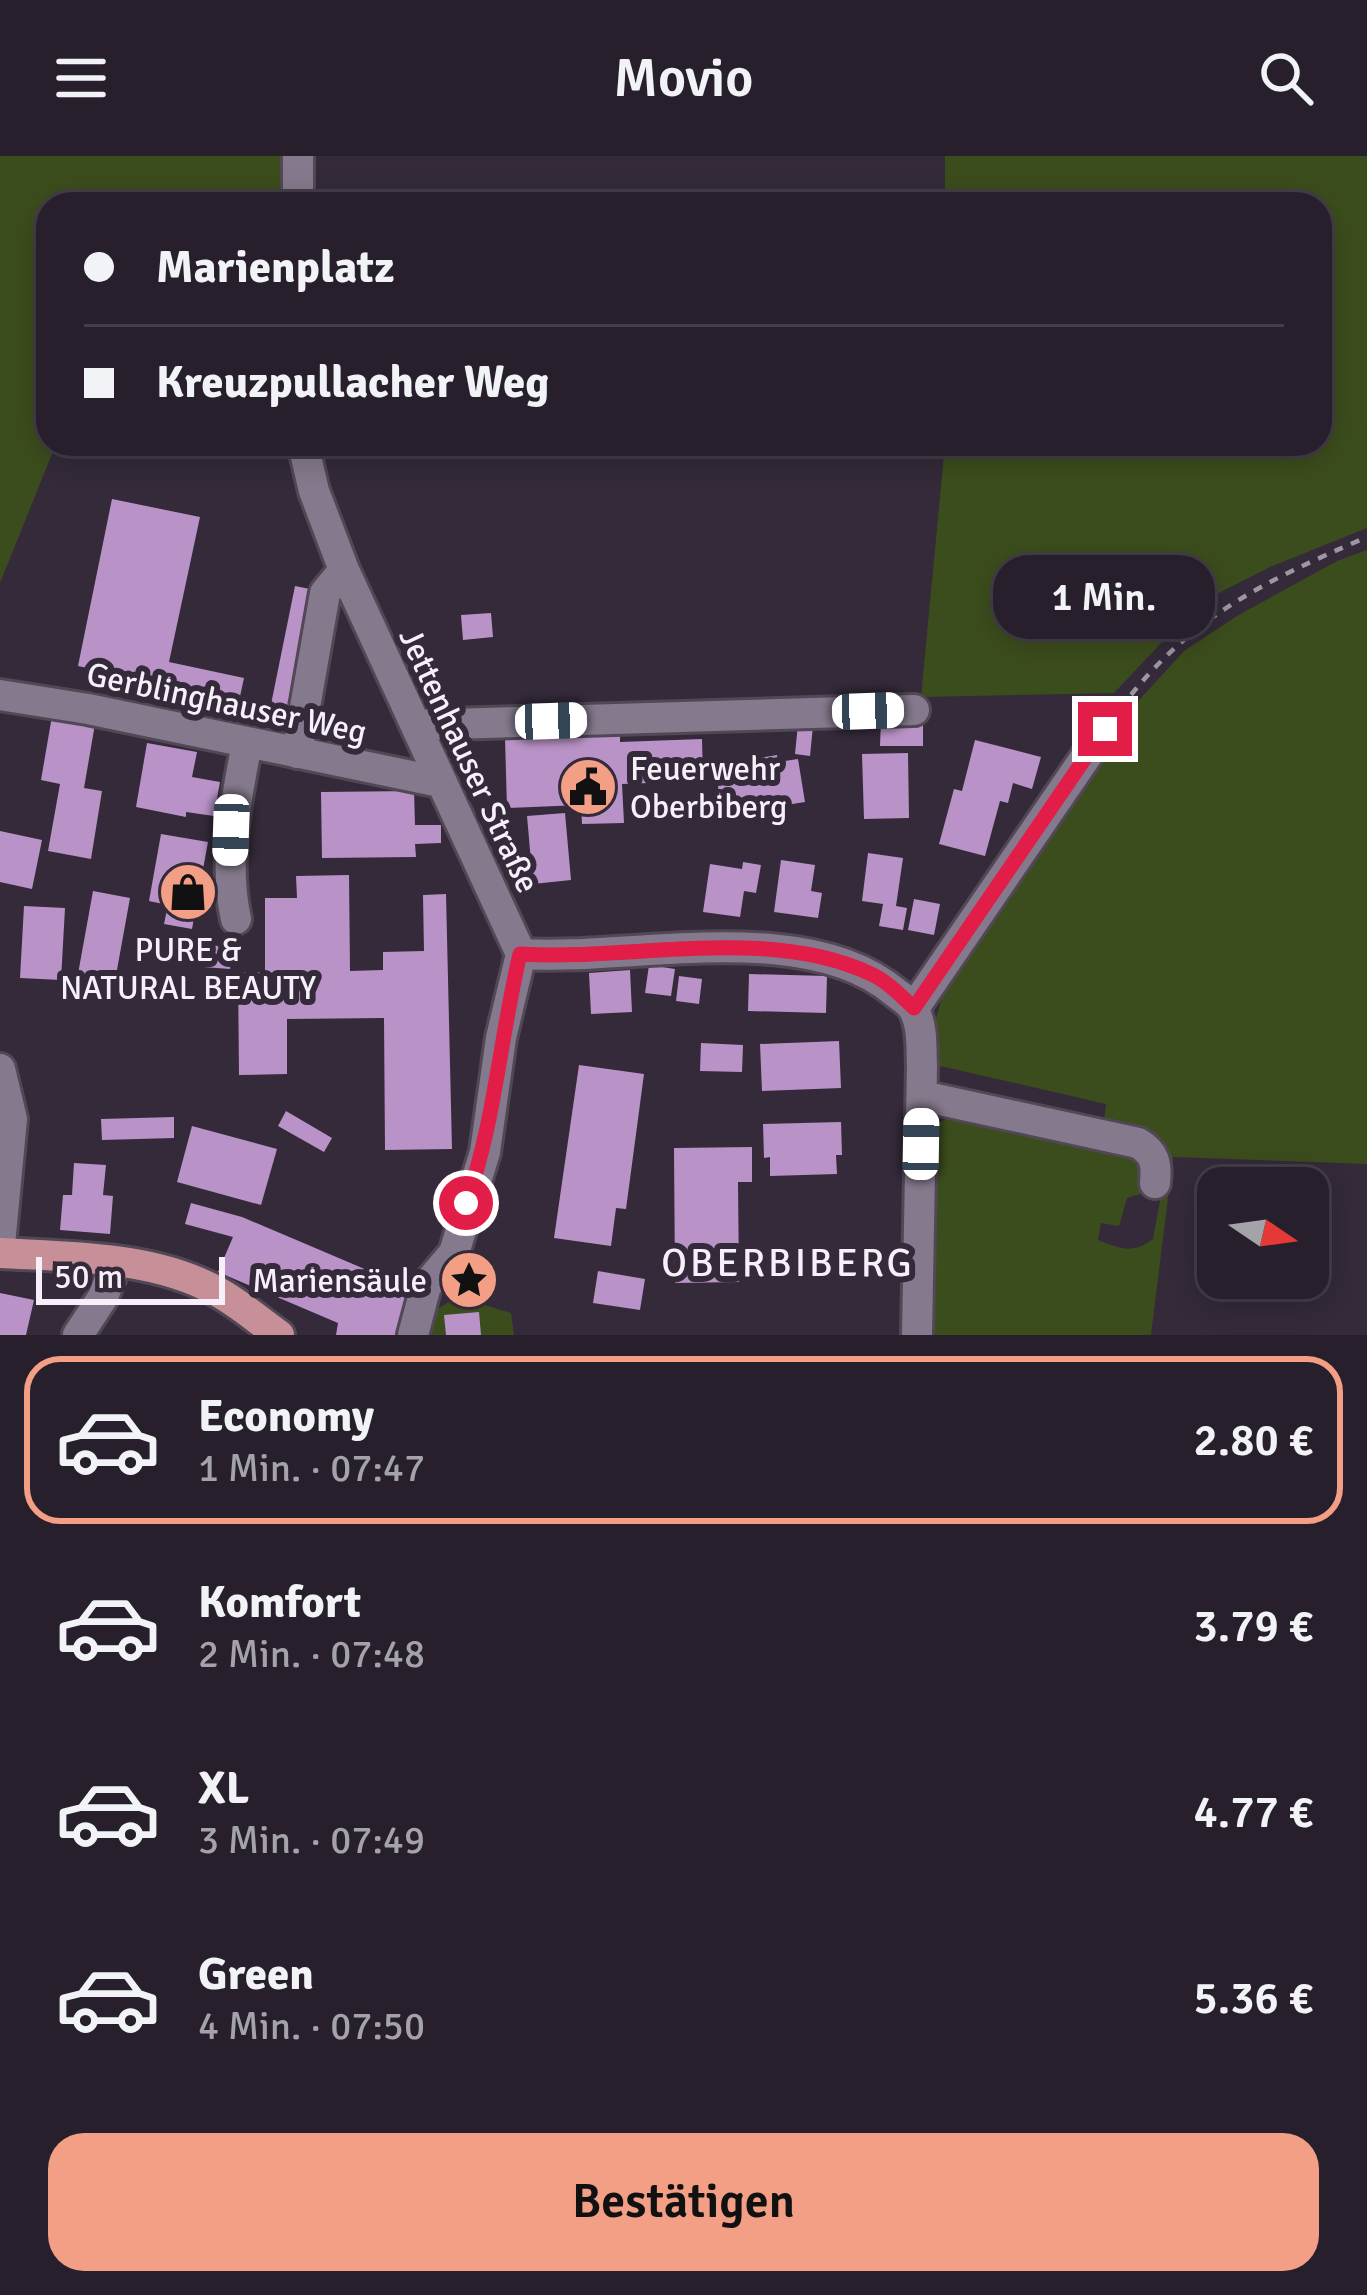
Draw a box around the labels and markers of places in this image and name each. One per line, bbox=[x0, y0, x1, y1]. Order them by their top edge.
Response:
place label: Feuerwehr Oberbiberg bbox=[630, 749, 787, 828]
public building icon: Feuerwehr Oberbiberg bbox=[557, 756, 619, 818]
shop icon: PURE & NATURAL BEAUTY bbox=[157, 861, 219, 923]
place label: PURE & NATURAL BEAUTY bbox=[60, 930, 317, 1009]
place icon: Mariensäule bbox=[438, 1249, 500, 1311]
place label: Mariensäule bbox=[252, 1261, 427, 1302]

